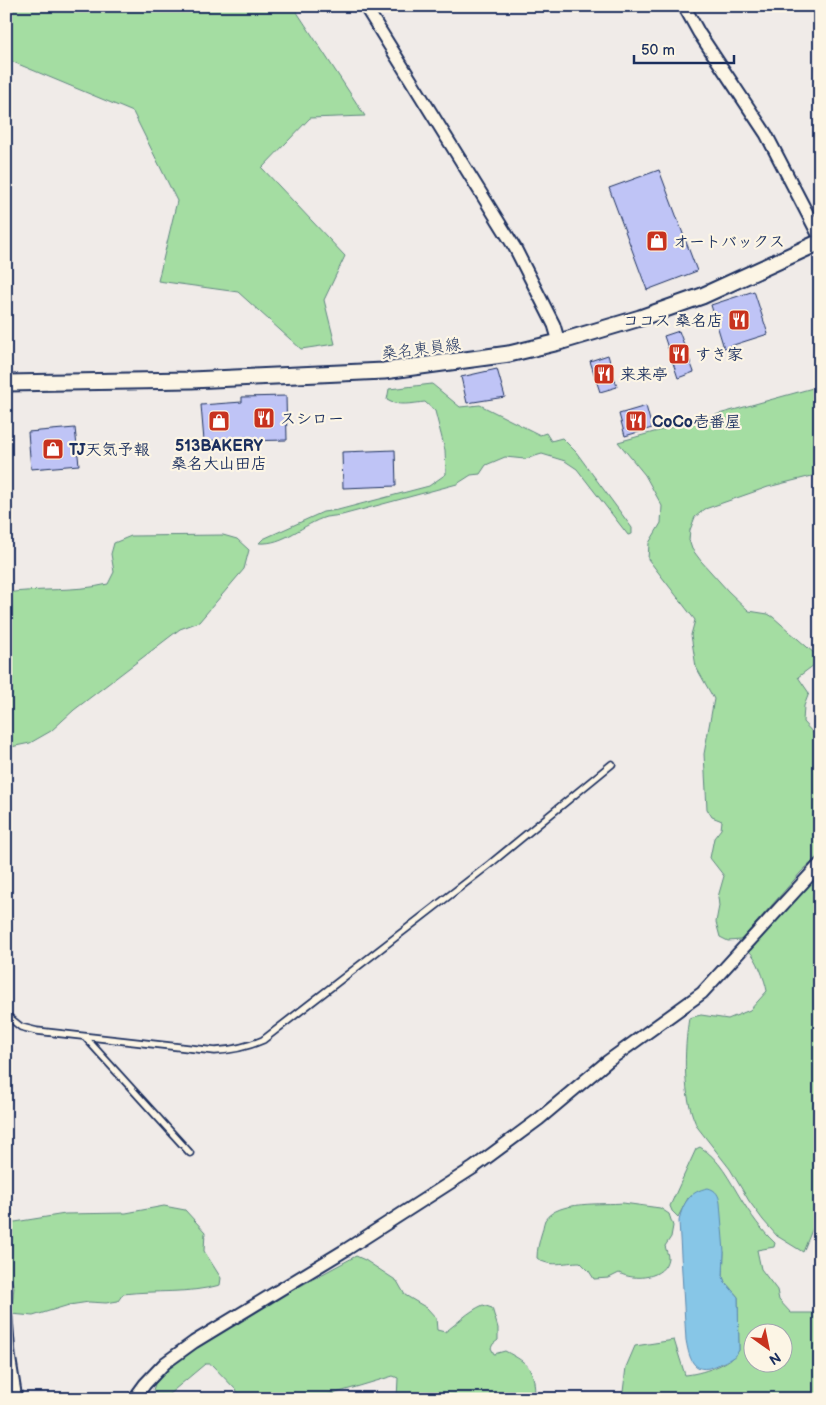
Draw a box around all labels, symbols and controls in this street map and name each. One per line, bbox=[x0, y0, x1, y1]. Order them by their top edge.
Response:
scale bar bbox=[634, 32, 734, 64]
text: 50 m bbox=[641, 41, 675, 60]
shop icon: オートバックス bbox=[645, 229, 669, 253]
place label: オートバックス bbox=[673, 233, 785, 252]
restaurant icon: ココス 桑名店 bbox=[727, 308, 751, 332]
place label: ココス 桑名店 bbox=[623, 312, 723, 331]
street label: 桑名東員線 bbox=[380, 335, 462, 364]
restaurant icon: すき家 bbox=[667, 342, 691, 366]
place label: すき家 bbox=[695, 346, 743, 365]
restaurant icon: 来来亭 bbox=[592, 362, 616, 386]
place label: 来来亭 bbox=[620, 366, 668, 385]
restaurant icon: スシロー bbox=[252, 406, 276, 430]
shop icon: 513BAKERY 桑名大山田店 bbox=[207, 409, 231, 433]
restaurant icon: CoCo壱番屋 bbox=[624, 409, 648, 433]
place label: スシロー bbox=[280, 410, 344, 429]
place label: CoCo壱番屋 bbox=[652, 413, 741, 432]
shop icon: TJ天気予報 bbox=[41, 437, 65, 461]
place label: 513BAKERY 桑名大山田店 bbox=[171, 437, 267, 474]
place label: TJ天気予報 bbox=[69, 441, 150, 460]
north arrow bbox=[744, 1322, 794, 1372]
text: N bbox=[766, 1348, 784, 1368]

